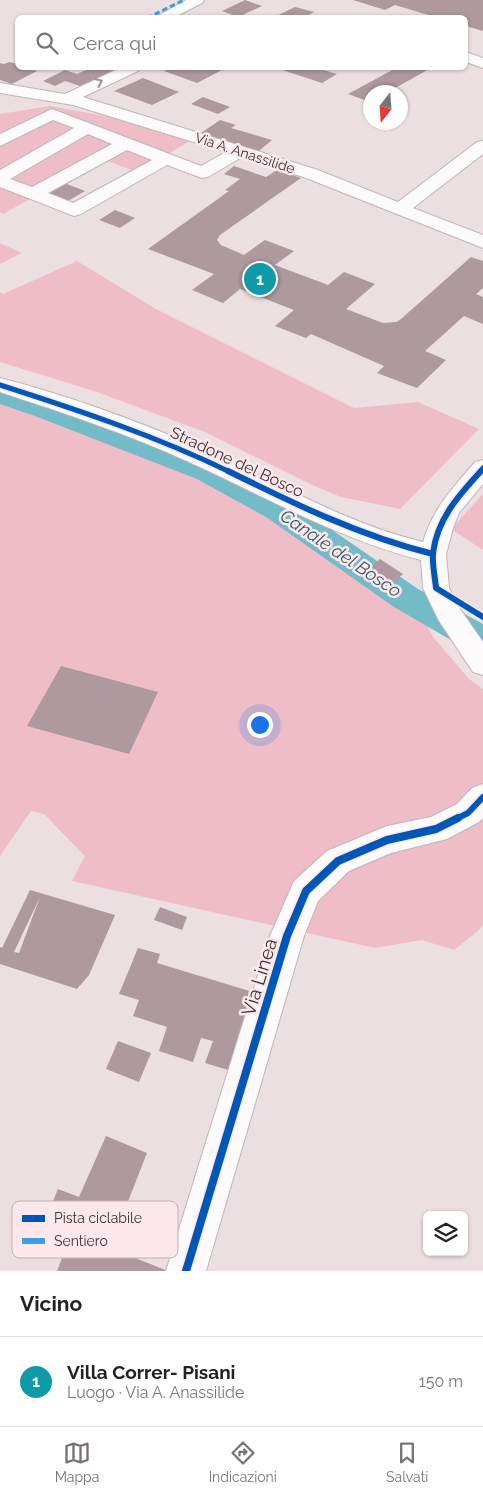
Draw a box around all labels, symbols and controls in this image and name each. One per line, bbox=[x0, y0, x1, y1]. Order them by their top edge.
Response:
search box bbox=[15, 15, 468, 70]
icon: search bbox=[33, 29, 61, 57]
text: Cerca qui bbox=[73, 32, 156, 54]
one-way arrow bbox=[94, 78, 103, 89]
north arrow bbox=[363, 85, 408, 130]
street label: Via A. Anassilide bbox=[193, 129, 297, 177]
pin: 1 bbox=[244, 260, 276, 298]
street label: Stradone del Bosco bbox=[167, 423, 307, 501]
water label: Canale del Bosco bbox=[277, 505, 405, 601]
your location bbox=[247, 712, 273, 738]
street label: Via Linea bbox=[237, 936, 281, 1018]
legend bbox=[12, 1201, 178, 1258]
text: Pista ciclabile bbox=[54, 1210, 142, 1226]
map controls bbox=[423, 1211, 468, 1256]
button: layers bbox=[423, 1211, 468, 1256]
text: Sentiero bbox=[54, 1233, 108, 1249]
text: Vicino bbox=[20, 1291, 82, 1316]
text: Villa Correr- Pisani bbox=[67, 1361, 235, 1383]
text: 1 bbox=[32, 1372, 40, 1391]
text: 150 m bbox=[419, 1372, 463, 1391]
text: Luogo · Via A. Anassilide bbox=[67, 1383, 244, 1402]
tab: Mappa bbox=[55, 1439, 99, 1485]
tab: Indicazioni bbox=[209, 1439, 277, 1485]
tab: Salvati bbox=[386, 1439, 428, 1485]

